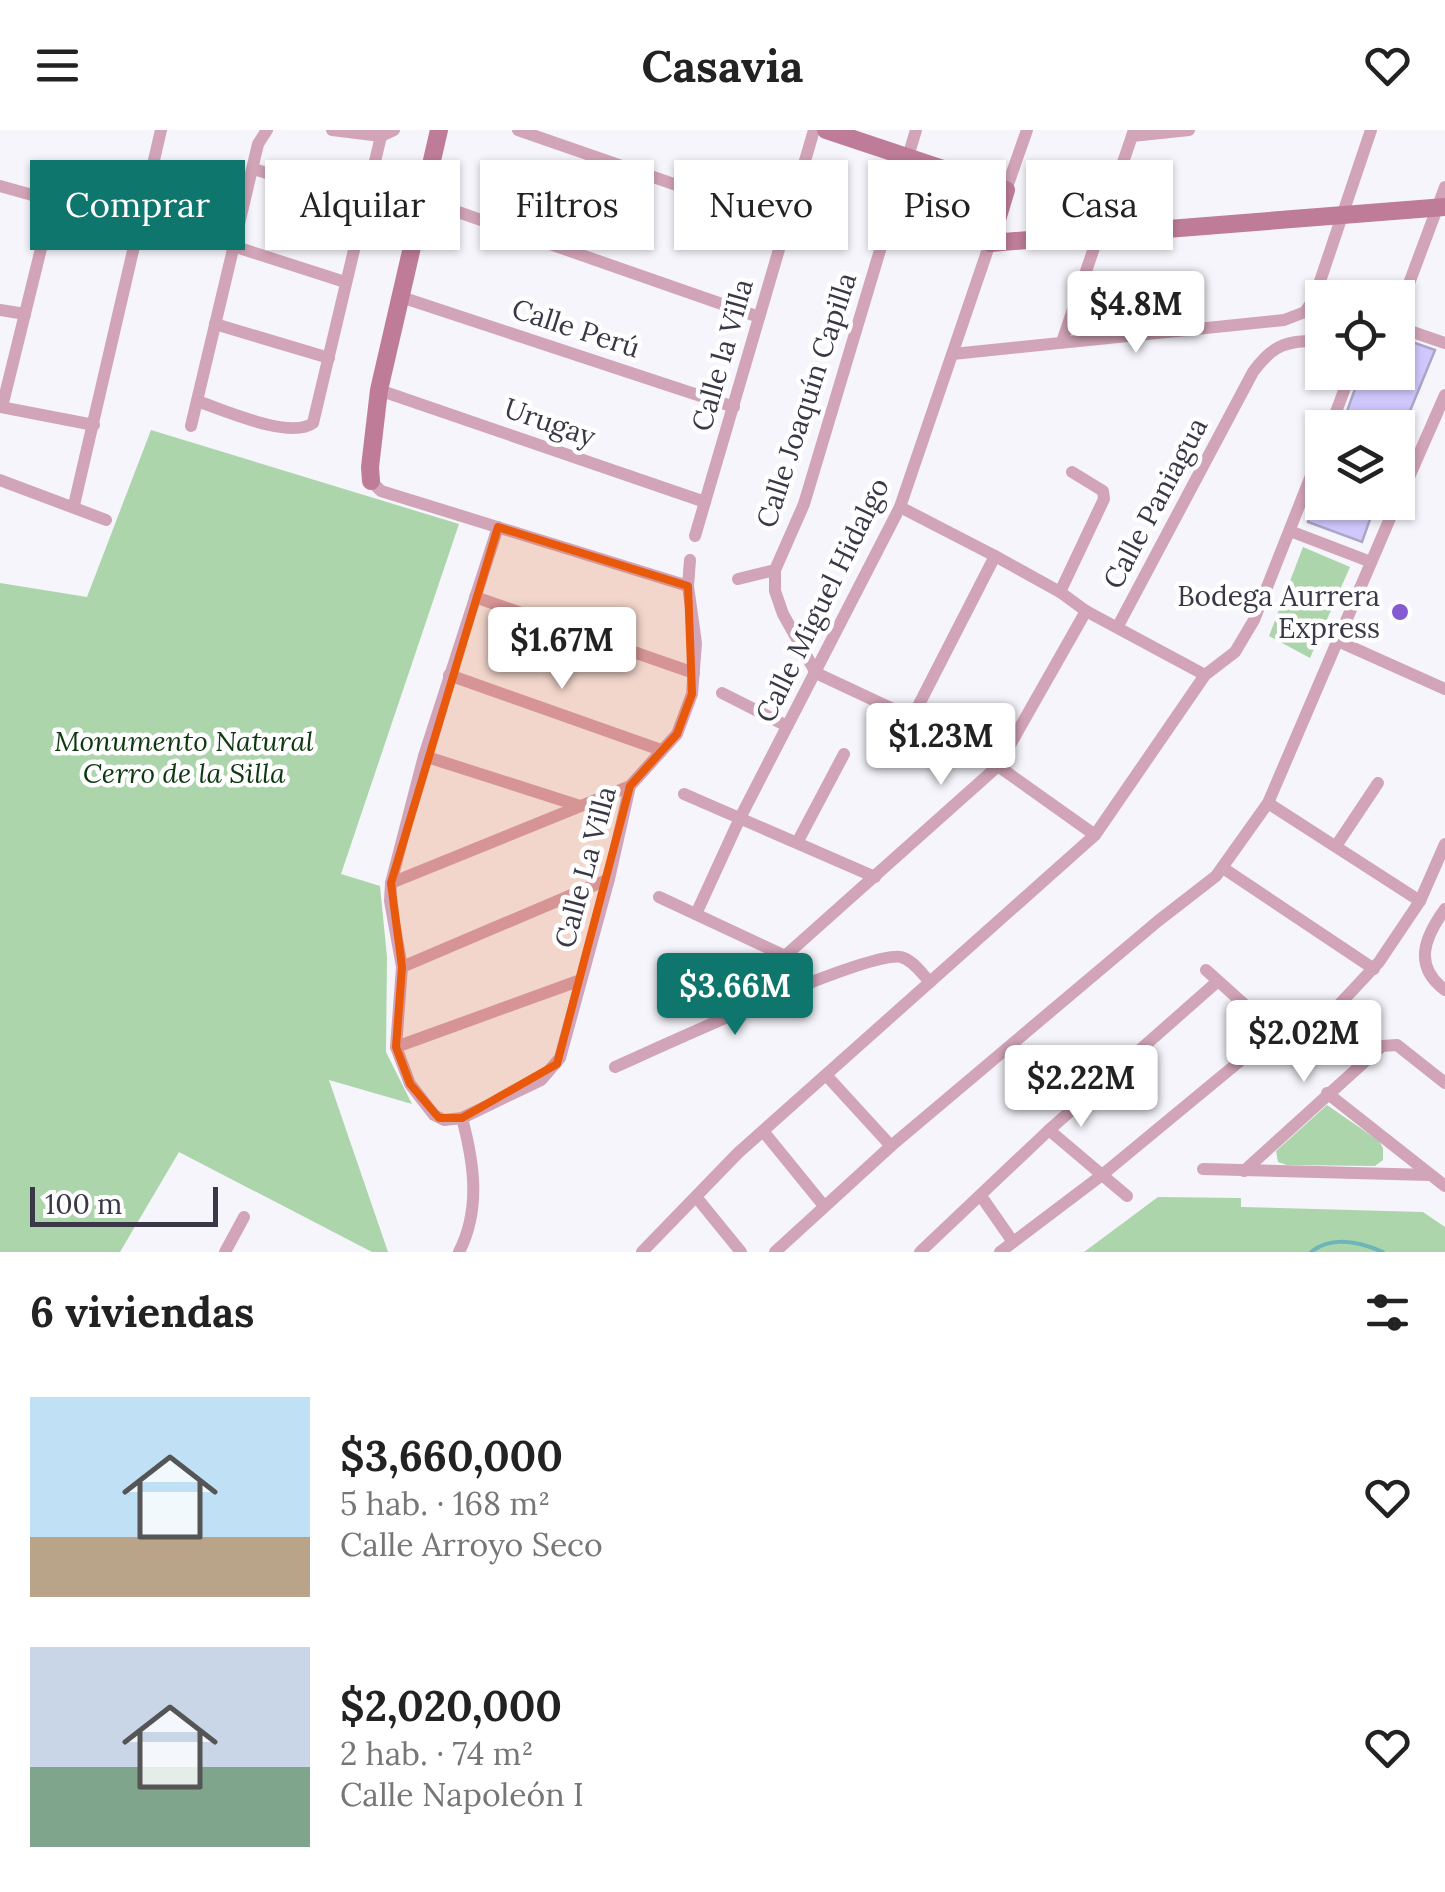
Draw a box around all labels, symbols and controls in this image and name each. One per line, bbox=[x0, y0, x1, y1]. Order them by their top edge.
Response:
text: Casavia bbox=[642, 37, 803, 94]
icon: menu bbox=[30, 38, 85, 93]
icon: heart bbox=[1360, 38, 1415, 93]
chip: Comprar bbox=[30, 160, 245, 250]
chip: Alquilar bbox=[265, 160, 460, 250]
chip: Filtros bbox=[480, 160, 654, 250]
chip: Nuevo bbox=[674, 160, 848, 250]
chip: Piso bbox=[868, 160, 1006, 250]
chip: Casa bbox=[1026, 160, 1173, 250]
street label: Calle Joaquín Capilla bbox=[748, 268, 864, 532]
pin: $4.8M bbox=[1066, 271, 1206, 356]
street label: Calle la Villa bbox=[683, 275, 761, 435]
map controls bbox=[1305, 280, 1415, 520]
button: locate bbox=[1305, 280, 1415, 390]
text: $4.8M bbox=[1089, 283, 1183, 324]
street label: Calle Perú bbox=[507, 290, 645, 366]
street label: Urugay bbox=[500, 390, 601, 454]
button: layers bbox=[1305, 410, 1415, 520]
street label: Calle Paniagua bbox=[1095, 411, 1215, 595]
street label: Calle Miguel Hidalgo bbox=[747, 472, 897, 728]
place label: Bodega Aurrera Express bbox=[1177, 578, 1380, 646]
marker: Bodega Aurrera Express bbox=[1389, 601, 1411, 623]
pin: $1.67M bbox=[481, 607, 643, 692]
text: $1.67M bbox=[510, 619, 614, 660]
pin: $1.23M bbox=[860, 703, 1022, 788]
text: $1.23M bbox=[888, 715, 994, 756]
park label: Monumento Natural Cerro de la Silla bbox=[54, 723, 314, 791]
street label: Calle La Villa bbox=[546, 782, 624, 952]
pin: $3.66M bbox=[654, 953, 816, 1038]
text: $3.66M bbox=[679, 965, 791, 1006]
pin: $2.02M bbox=[1223, 1000, 1385, 1085]
text: $2.02M bbox=[1248, 1012, 1360, 1053]
pin: $2.22M bbox=[1000, 1045, 1162, 1130]
text: $2.22M bbox=[1027, 1057, 1135, 1098]
scale bar bbox=[30, 1182, 218, 1226]
text: 100 m bbox=[45, 1186, 122, 1222]
text: 6 viviendas bbox=[30, 1285, 254, 1339]
icon: filters bbox=[1360, 1285, 1415, 1340]
text: $3,660,000 bbox=[340, 1429, 563, 1483]
icon: home bbox=[110, 1437, 230, 1557]
icon: heart bbox=[1360, 1470, 1415, 1525]
text: 5 hab. · 168 m² bbox=[340, 1483, 550, 1524]
text: Calle Arroyo Seco bbox=[340, 1524, 603, 1565]
text: $2,020,000 bbox=[340, 1679, 562, 1733]
icon: home bbox=[110, 1687, 230, 1807]
icon: heart bbox=[1360, 1720, 1415, 1775]
text: 2 hab. · 74 m² bbox=[340, 1733, 534, 1774]
text: Calle Napoleón I bbox=[340, 1774, 584, 1815]

